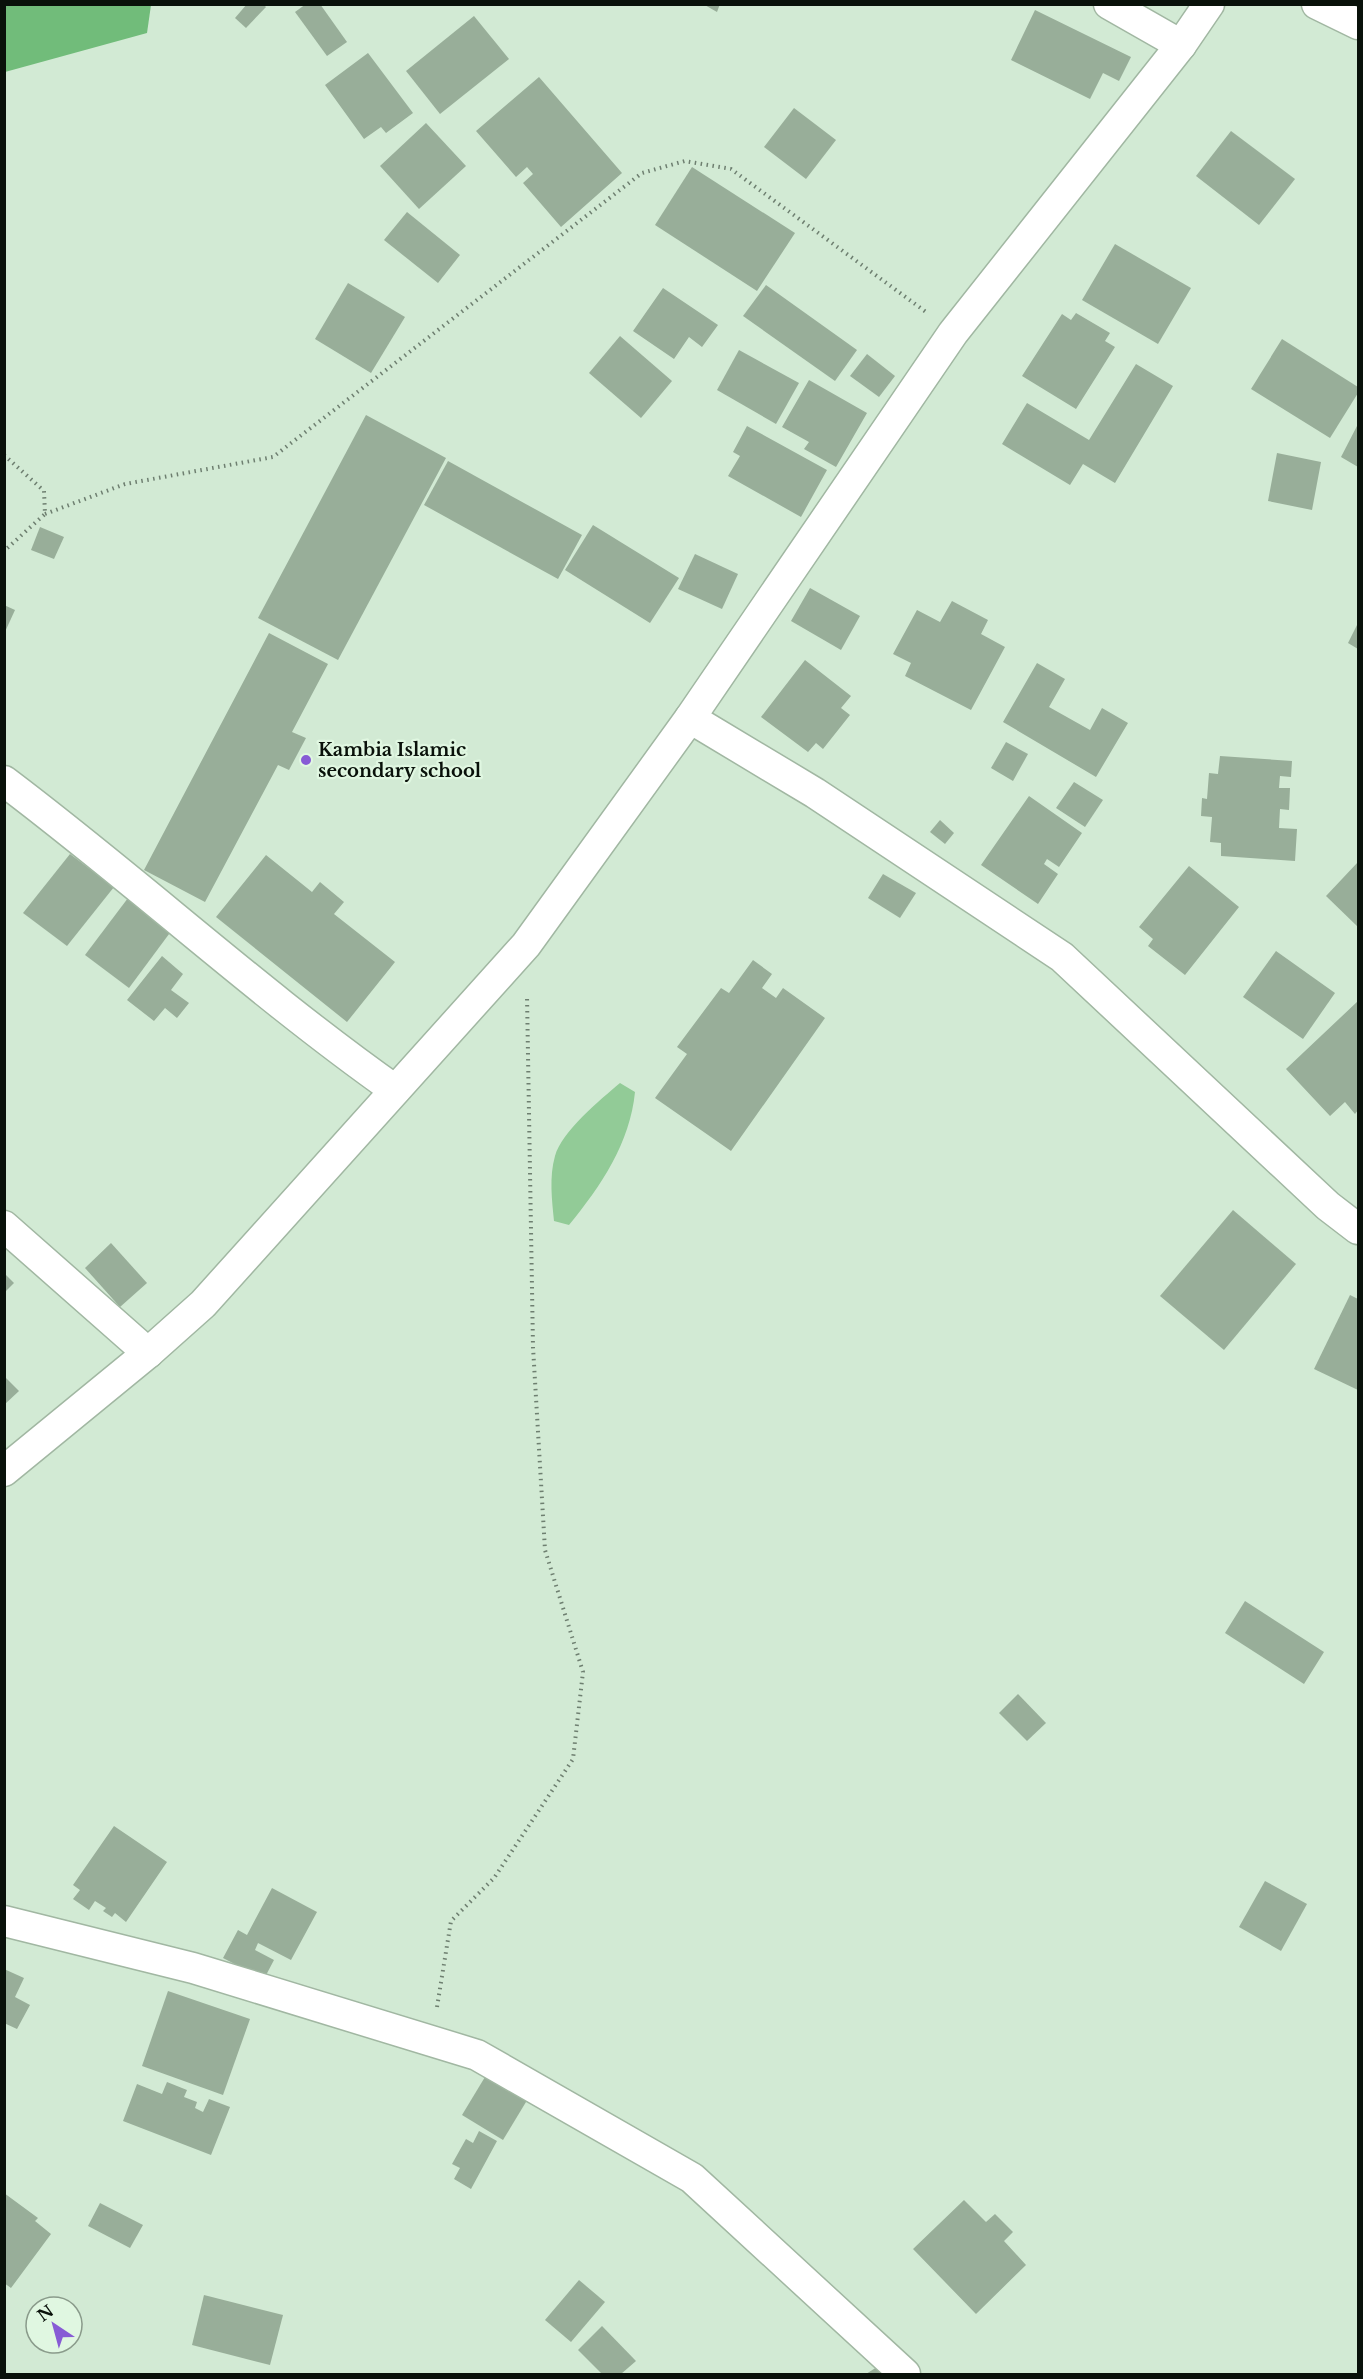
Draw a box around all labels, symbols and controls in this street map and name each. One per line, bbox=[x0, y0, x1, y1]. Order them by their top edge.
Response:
place label: Kambia Islamic secondary school bbox=[318, 739, 482, 782]
marker: Kambia Islamic secondary school bbox=[299, 753, 313, 767]
north arrow bbox=[24, 2295, 84, 2355]
text: N bbox=[33, 2300, 57, 2325]

